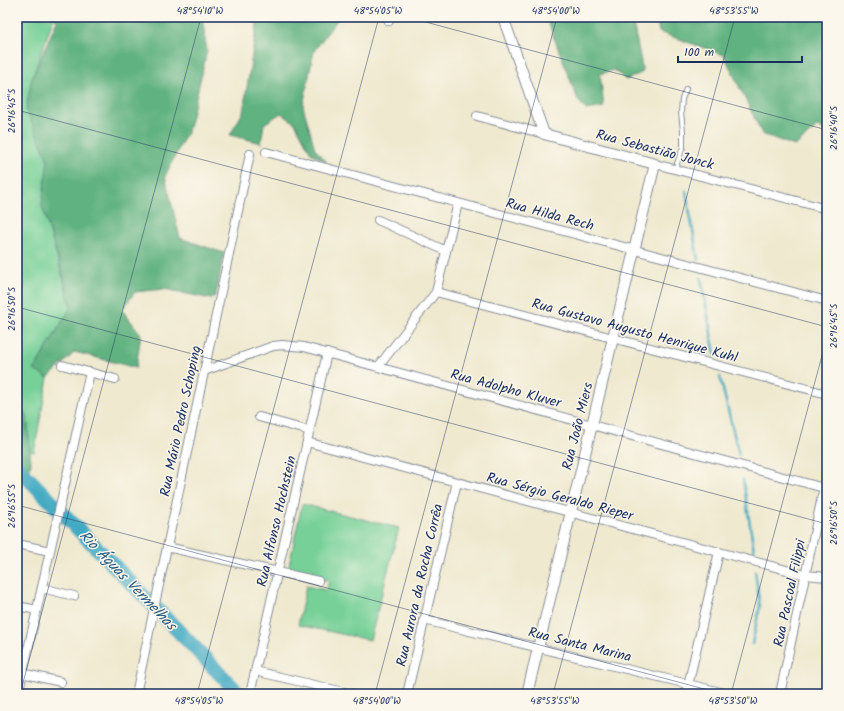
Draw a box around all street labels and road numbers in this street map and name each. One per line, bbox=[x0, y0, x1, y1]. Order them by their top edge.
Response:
street label: Rua Sebastião Jonck bbox=[593, 124, 717, 176]
street label: Rua Hilda Rech bbox=[503, 193, 596, 237]
street label: Rua Gustavo Augusto Henrique Kuhl bbox=[529, 293, 741, 369]
street label: Rua Mário Pedro Schoping bbox=[154, 344, 208, 499]
street label: Rua Adolpho Kluver bbox=[448, 364, 565, 415]
street label: Rua João Miers bbox=[556, 380, 600, 472]
street label: Rua Alfonso Hochstein bbox=[251, 453, 303, 589]
street label: Rua Sérgio Geraldo Rieper bbox=[484, 467, 637, 527]
street label: Rua Aurora da Rocha Corrêa bbox=[391, 502, 449, 669]
street label: Rua Pascoal Filippi bbox=[768, 537, 812, 649]
street label: Rua Santa Marina bbox=[526, 622, 634, 668]

